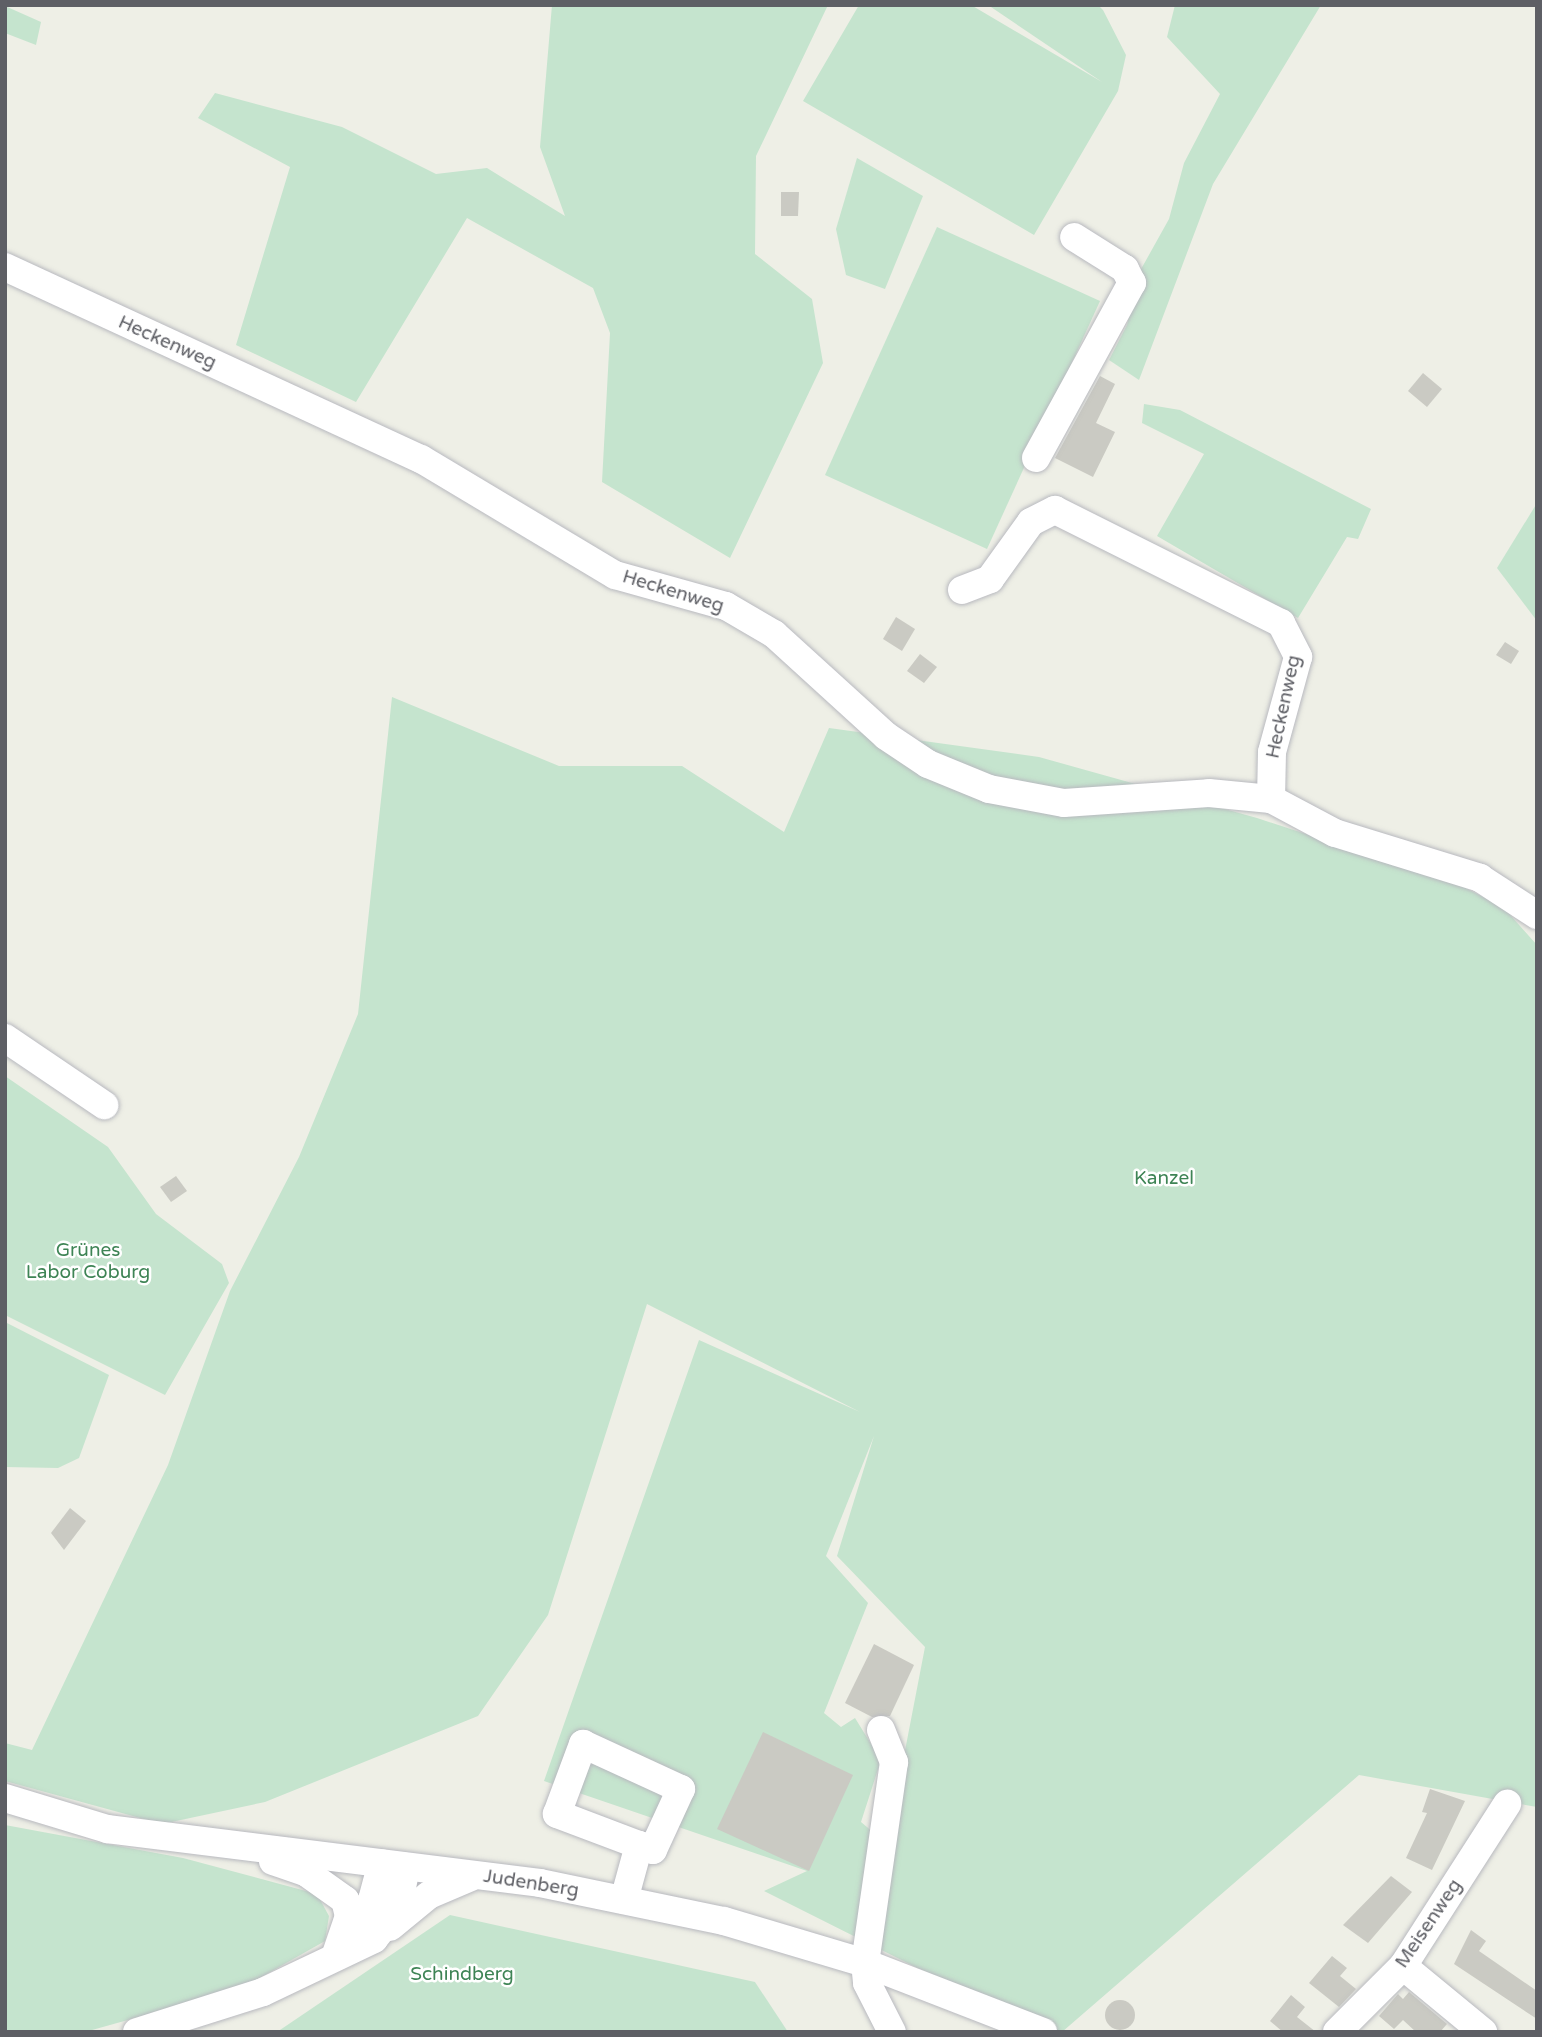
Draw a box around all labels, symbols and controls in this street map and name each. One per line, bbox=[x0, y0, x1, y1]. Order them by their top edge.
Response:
street label: Heckenweg bbox=[114, 311, 220, 375]
street label: Heckenweg bbox=[619, 566, 727, 618]
street label: Heckenweg bbox=[1262, 653, 1306, 761]
park label: Kanzel bbox=[1134, 1168, 1194, 1190]
park label: Grünes Labor Coburg bbox=[26, 1240, 150, 1284]
street label: Judenberg bbox=[482, 1865, 580, 1903]
street label: Meisenweg bbox=[1391, 1875, 1467, 1973]
park label: Schindberg bbox=[410, 1964, 514, 1986]

